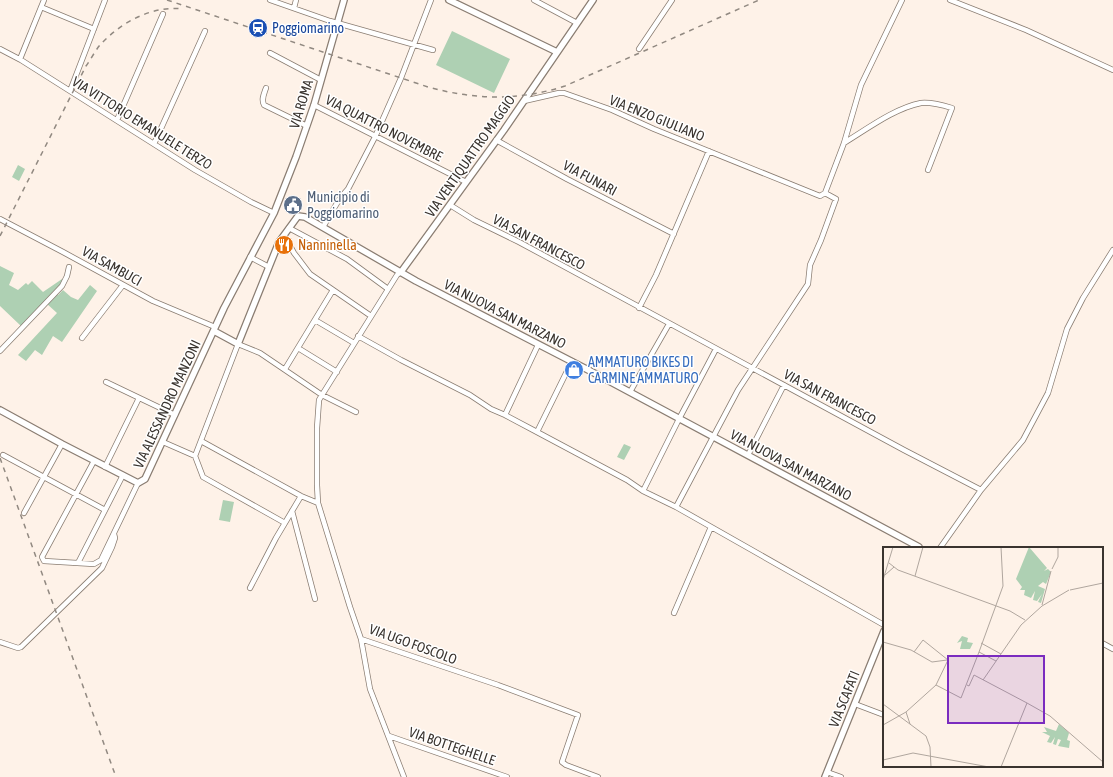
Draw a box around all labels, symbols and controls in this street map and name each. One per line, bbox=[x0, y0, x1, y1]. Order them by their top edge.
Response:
station icon: Poggiomarino bbox=[247, 17, 269, 39]
place label: Poggiomarino bbox=[272, 20, 344, 36]
street label: VIA VITTORIO EMANUELE TERZO bbox=[69, 73, 215, 173]
street label: VIA ROMA bbox=[286, 77, 316, 130]
street label: VIA QUATTRO NOVEMBRE bbox=[323, 92, 445, 164]
street label: VIA VENTIQUATTRO MAGGIO bbox=[422, 92, 518, 220]
street label: VIA ENZO GIULIANO bbox=[607, 92, 707, 144]
street label: VIA FUNARI bbox=[560, 157, 620, 199]
place label: Municipio di Poggiomarino bbox=[307, 189, 379, 221]
public building icon: Municipio di Poggiomarino bbox=[282, 194, 304, 216]
street label: VIA SAN FRANCESCO bbox=[490, 211, 588, 273]
restaurant icon: Nanninella bbox=[273, 234, 295, 256]
place label: Nanninella bbox=[298, 237, 357, 253]
street label: VIA SAMBUCI bbox=[79, 243, 145, 289]
street label: VIA NUOVA SAN MARZANO bbox=[441, 276, 569, 352]
street label: VIA ALESSANDRO MANZONI bbox=[130, 337, 204, 471]
place label: AMMATURO BIKES DI CARMINE AMMATURO bbox=[588, 354, 699, 386]
shop icon: AMMATURO BIKES DI CARMINE AMMATURO bbox=[563, 359, 585, 381]
street label: VIA SAN FRANCESCO bbox=[781, 366, 879, 428]
street label: VIA NUOVA SAN MARZANO bbox=[728, 426, 854, 504]
inset map bbox=[883, 547, 1103, 767]
street label: VIA UGO FOSCOLO bbox=[367, 621, 459, 667]
street label: VIA SCAFATI bbox=[825, 668, 863, 730]
street label: VIA BOTTEGHELLE bbox=[407, 724, 497, 768]

